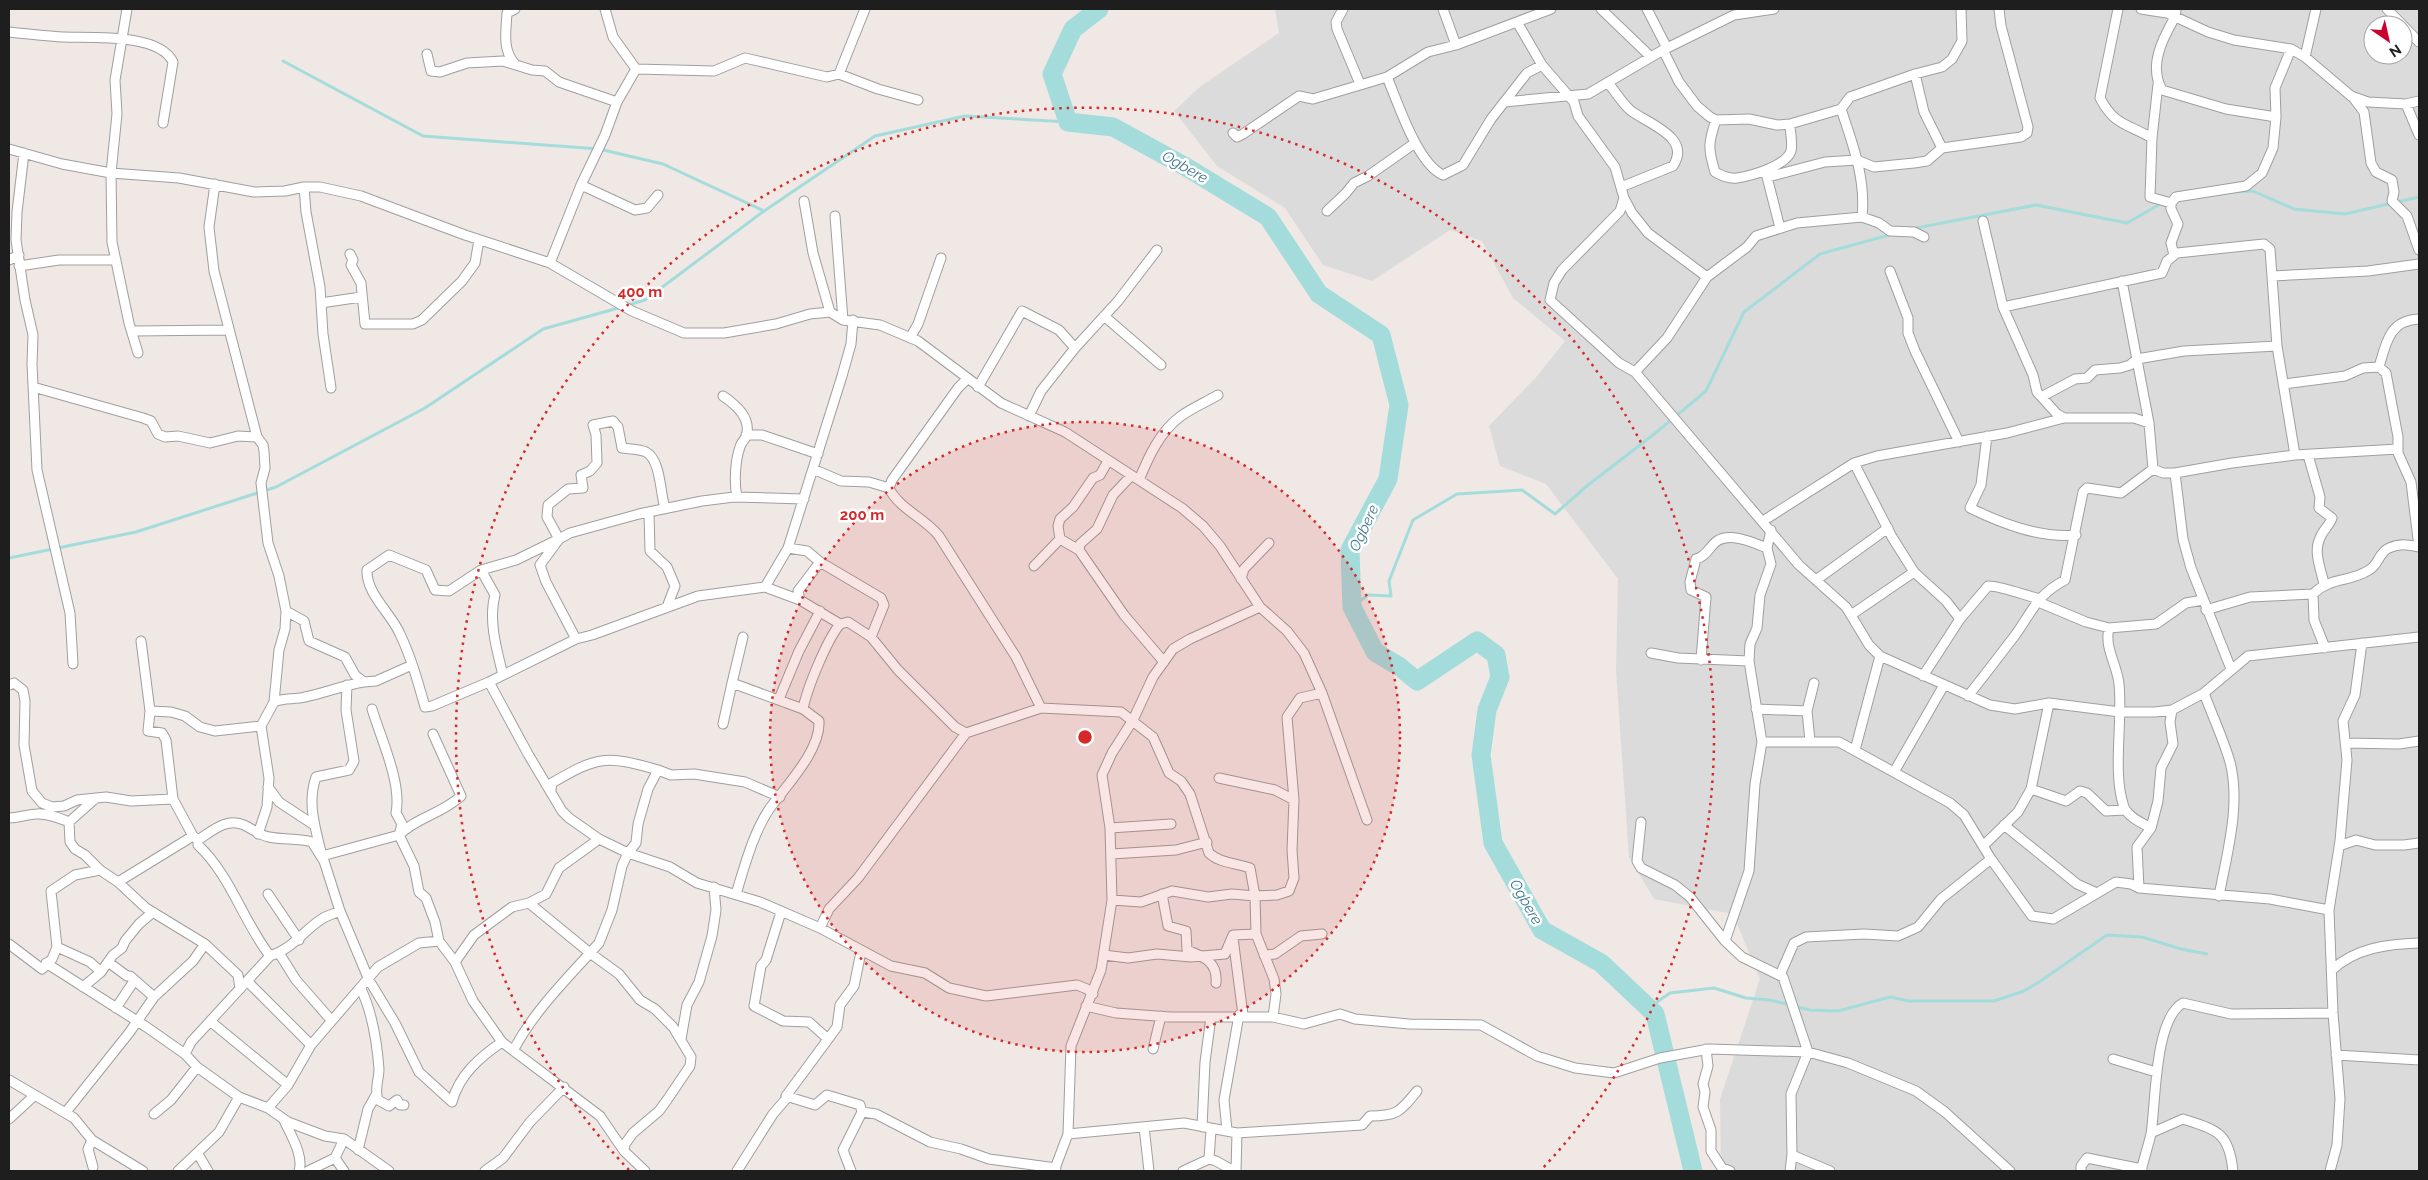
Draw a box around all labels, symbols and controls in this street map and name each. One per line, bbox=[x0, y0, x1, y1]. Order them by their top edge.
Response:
north arrow bbox=[2363, 15, 2413, 65]
text: N bbox=[2386, 41, 2404, 60]
water label: Ogbere bbox=[1159, 147, 1211, 187]
text: 400 m bbox=[618, 283, 662, 301]
water label: Ogbere bbox=[1345, 502, 1383, 554]
text: 200 m bbox=[840, 506, 884, 524]
centre of rings bbox=[1076, 728, 1094, 746]
water label: Ogbere bbox=[1506, 876, 1546, 928]

